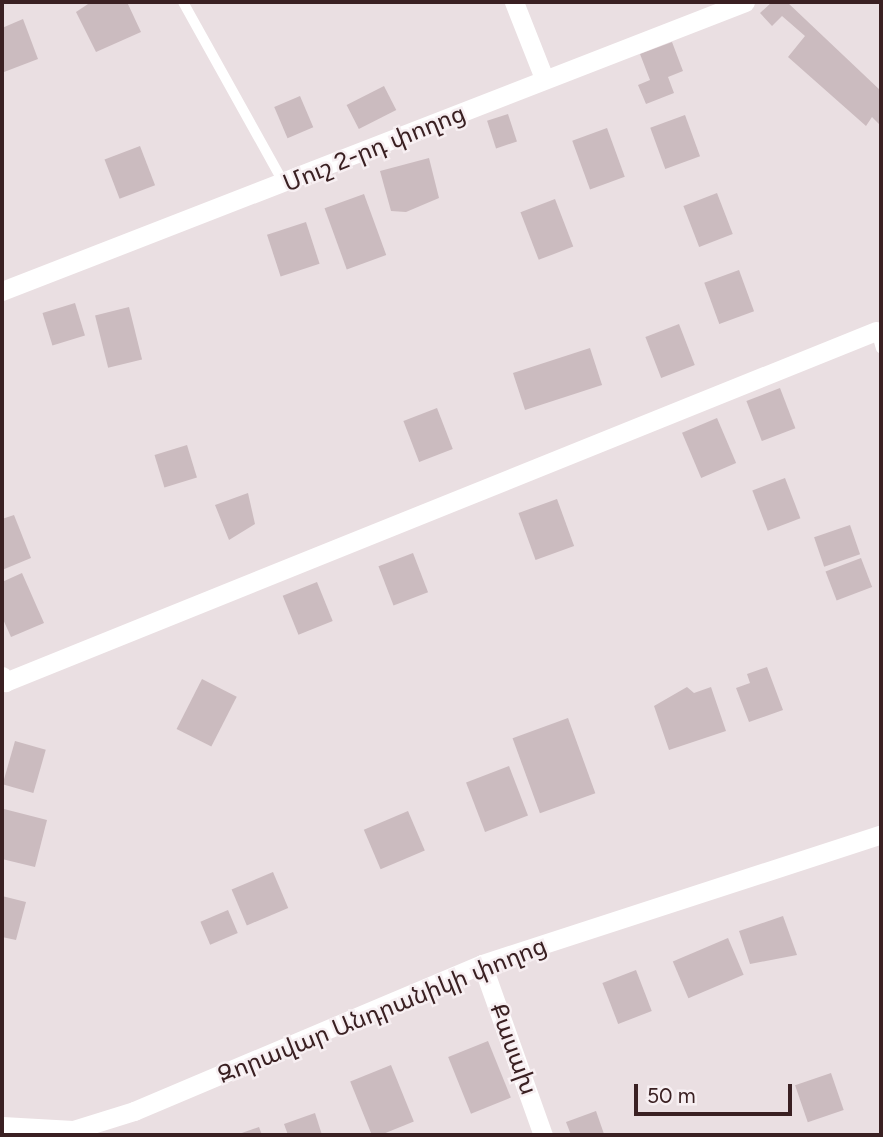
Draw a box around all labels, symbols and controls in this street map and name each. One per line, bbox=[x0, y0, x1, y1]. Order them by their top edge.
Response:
street label: Մուշ 2-րդ փողոց bbox=[279, 98, 469, 198]
street label: Զորավար Անդրանիկի փողոց bbox=[213, 931, 551, 1089]
street label: Քասախ bbox=[484, 999, 544, 1099]
scale bar bbox=[638, 1070, 796, 1114]
text: 50 m bbox=[647, 1083, 696, 1108]

